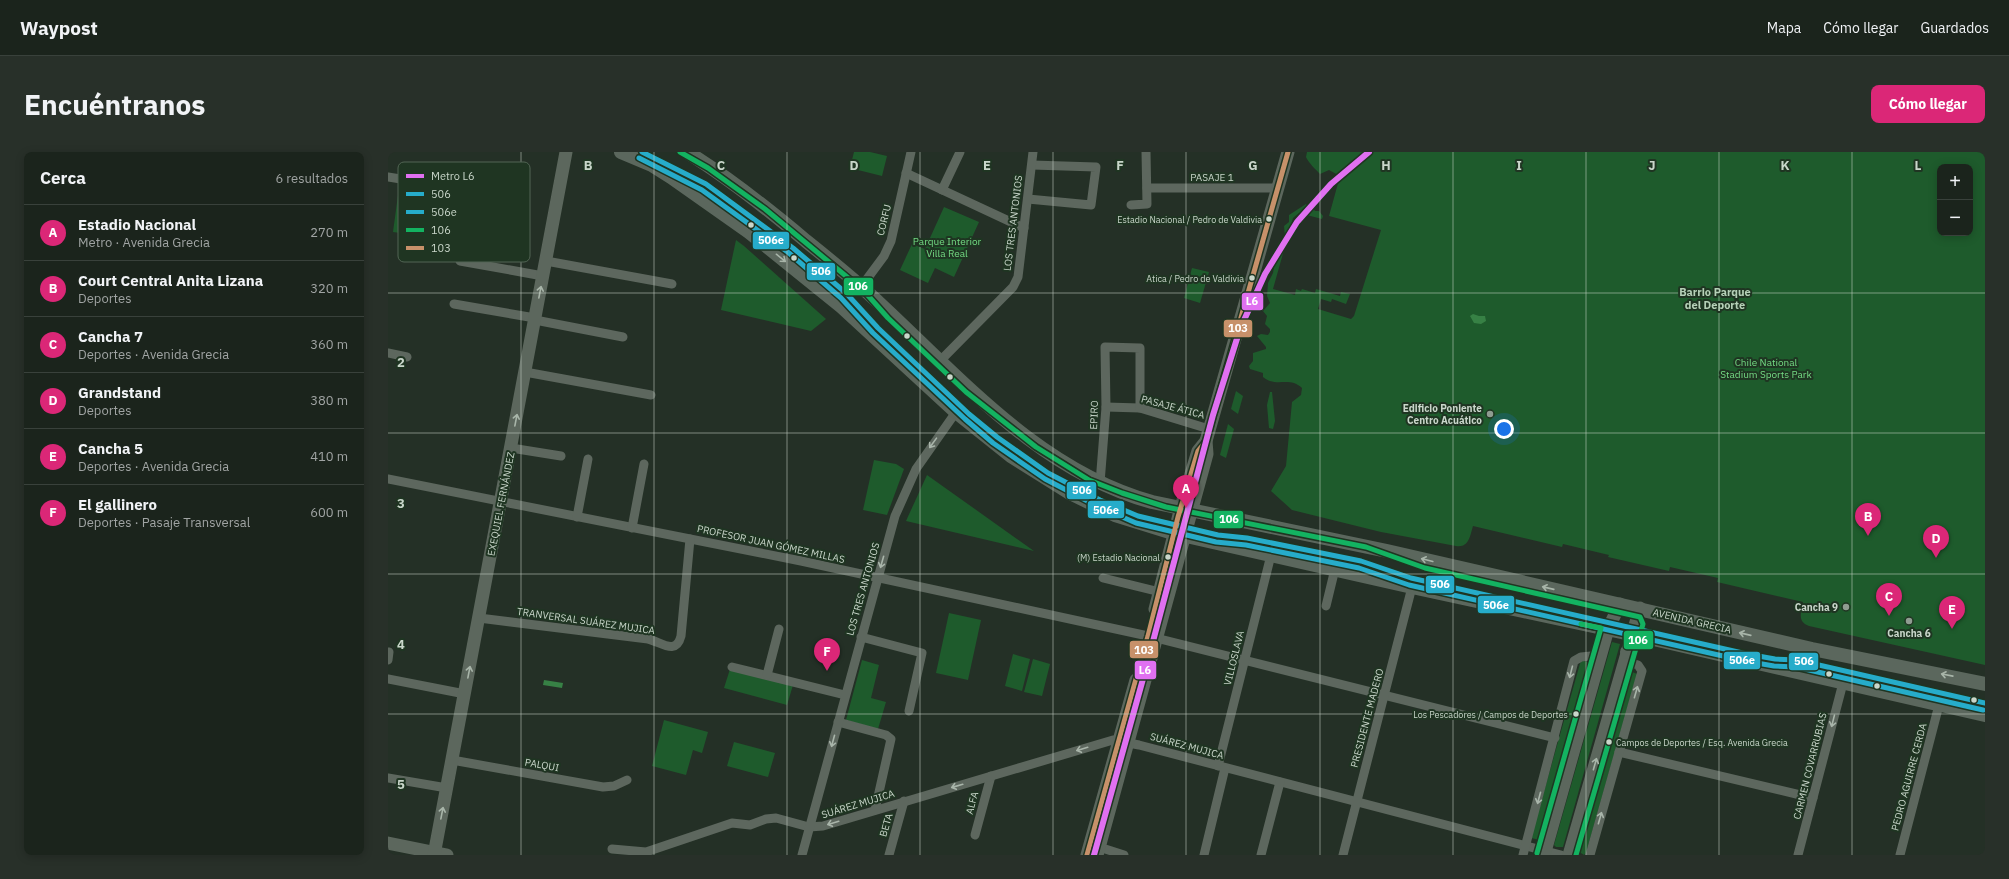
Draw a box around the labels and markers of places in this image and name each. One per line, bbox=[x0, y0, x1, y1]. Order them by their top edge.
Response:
place label: Estadio Nacional / Pedro de Valdivia bbox=[1117, 214, 1262, 225]
marker: Estadio Nacional / Pedro de Valdivia bbox=[1264, 214, 1274, 224]
unlabelled marker bbox=[746, 220, 756, 230]
unlabelled marker bbox=[789, 253, 799, 263]
place label: Atica / Pedro de Valdivia bbox=[1146, 273, 1244, 284]
marker: Atica / Pedro de Valdivia bbox=[1247, 273, 1257, 283]
unlabelled marker bbox=[902, 331, 912, 341]
unlabelled marker bbox=[945, 372, 955, 382]
place label: Edificio Poniente Centro Acuático bbox=[1403, 402, 1482, 427]
marker: Edificio Poniente Centro Acuático bbox=[1485, 409, 1495, 419]
pin: A bbox=[1173, 475, 1199, 508]
pin: B bbox=[1855, 503, 1881, 536]
pin: D bbox=[1923, 525, 1949, 558]
place label: (M) Estadio Nacional bbox=[1077, 552, 1161, 563]
marker: (M) Estadio Nacional bbox=[1163, 552, 1173, 562]
pin: C bbox=[1876, 583, 1902, 616]
pin: E bbox=[1939, 596, 1965, 629]
place label: Cancha 9 bbox=[1795, 601, 1838, 614]
marker: Cancha 9 bbox=[1841, 602, 1851, 612]
marker: Cancha 6 bbox=[1904, 616, 1914, 626]
place label: Cancha 6 bbox=[1887, 627, 1931, 640]
pin: F bbox=[814, 638, 840, 671]
unlabelled marker bbox=[1824, 669, 1834, 679]
unlabelled marker bbox=[1872, 681, 1882, 691]
unlabelled marker bbox=[1969, 695, 1979, 705]
place label: Los Pescadores / Campos de Deportes bbox=[1413, 709, 1568, 720]
marker: Los Pescadores / Campos de Deportes bbox=[1571, 709, 1581, 719]
marker: Campos de Deportes / Esq. Avenida Grecia bbox=[1604, 737, 1614, 747]
place label: Campos de Deportes / Esq. Avenida Grecia bbox=[1616, 737, 1788, 748]

